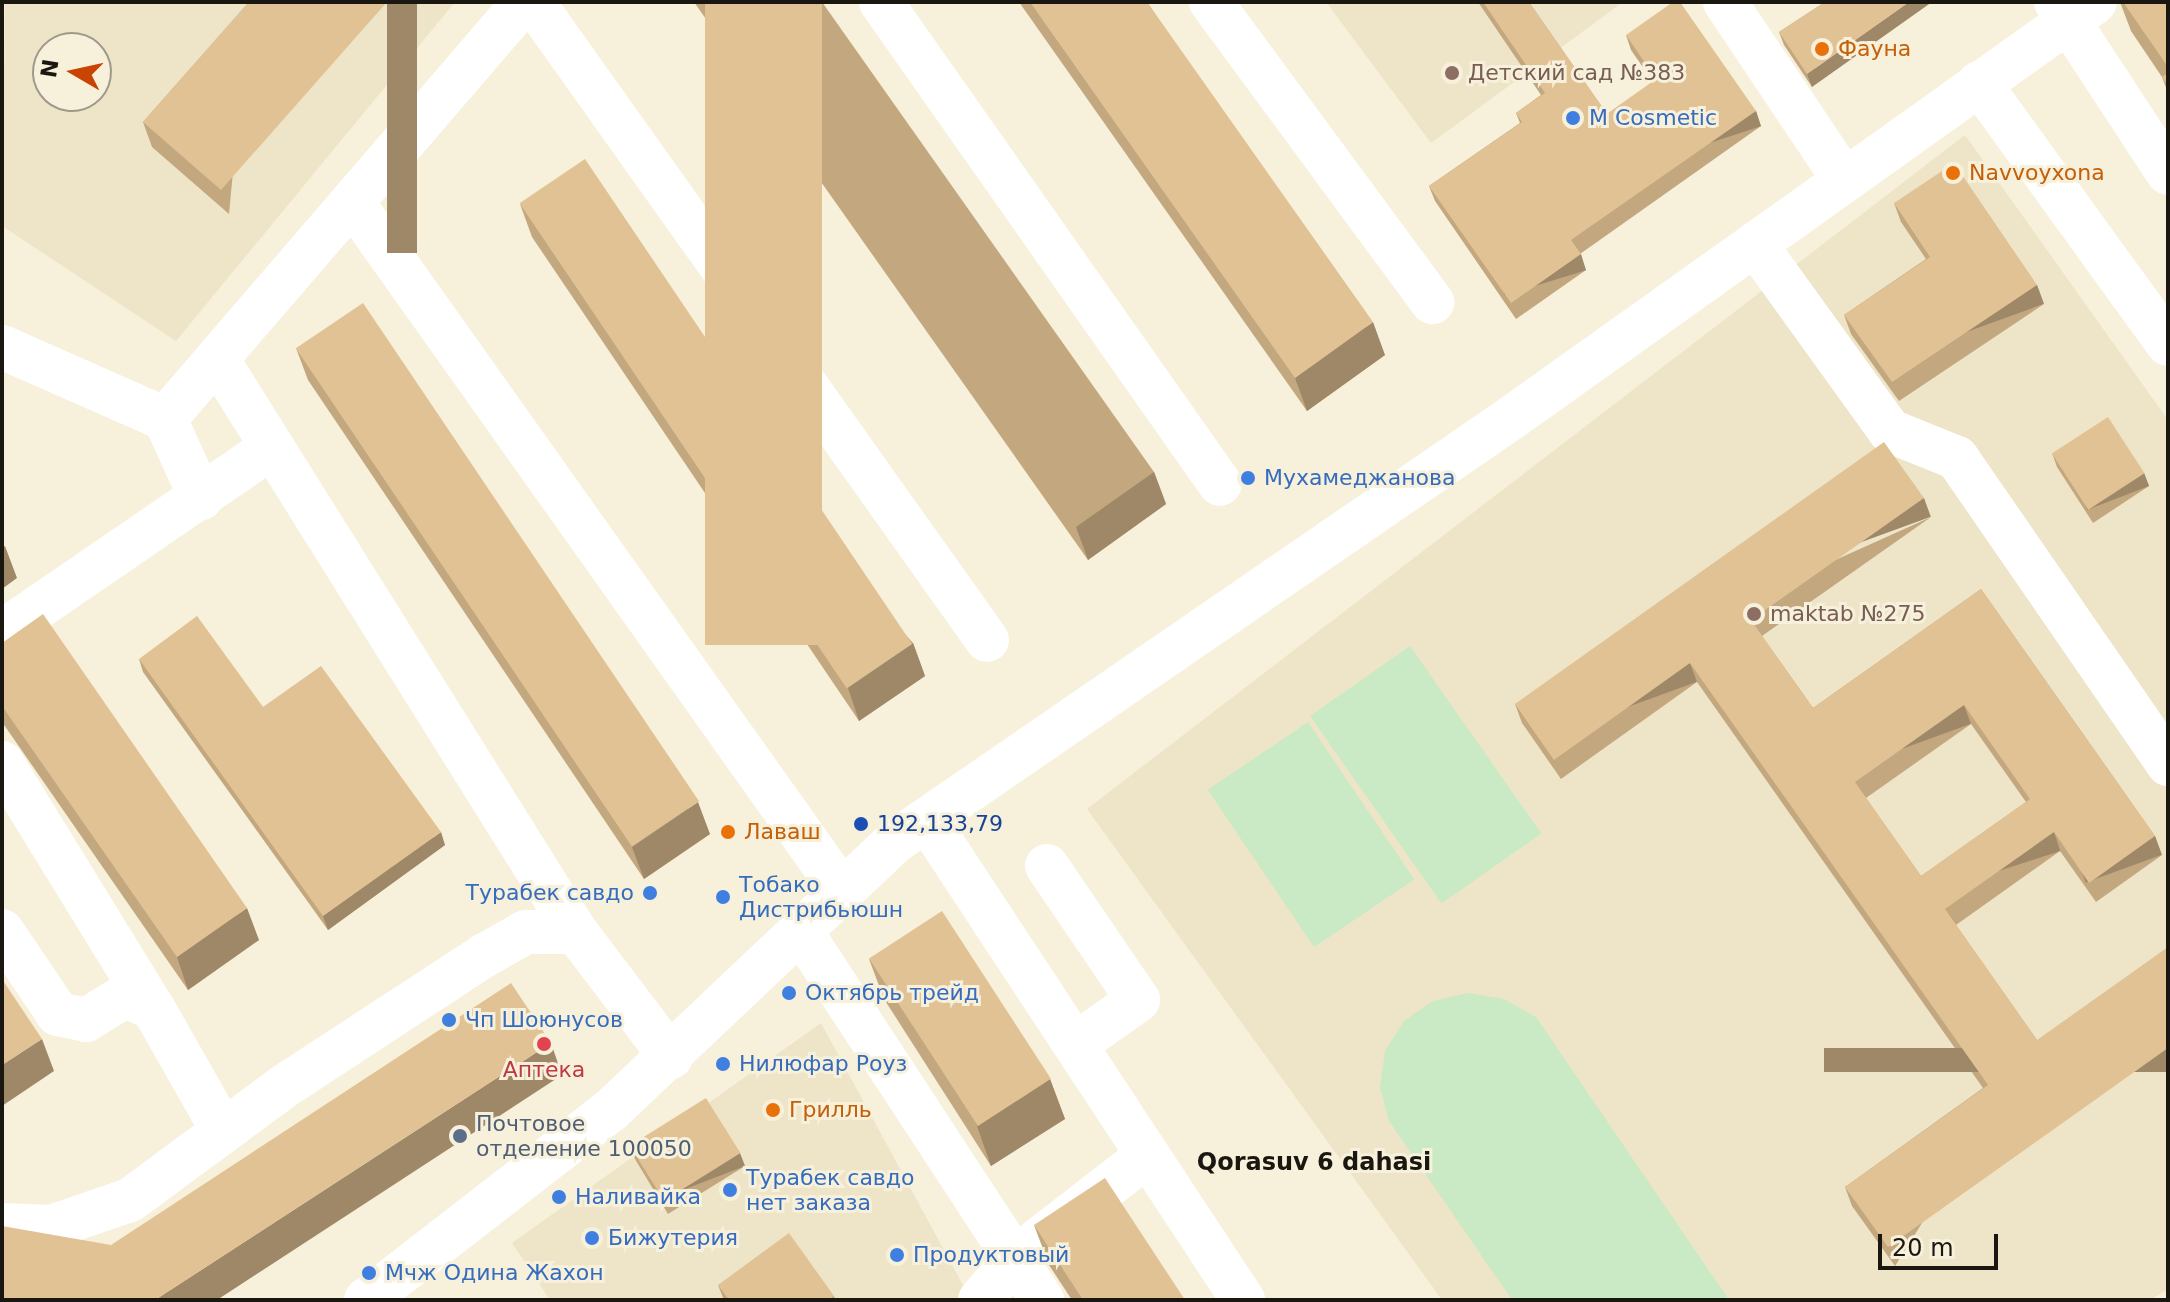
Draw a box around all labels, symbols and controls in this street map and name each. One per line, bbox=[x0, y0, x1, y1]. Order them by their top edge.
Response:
north arrow bbox=[32, 32, 112, 112]
place label: Фауна bbox=[1838, 36, 1911, 62]
marker: Фауна bbox=[1813, 40, 1831, 58]
text: N bbox=[36, 57, 64, 80]
place label: Детский сад №383 bbox=[1468, 60, 1685, 86]
marker: Детский сад №383 bbox=[1443, 64, 1461, 82]
place label: M Cosmetic bbox=[1589, 105, 1717, 131]
marker: M Cosmetic bbox=[1564, 109, 1582, 127]
place label: Navvoyxona bbox=[1969, 160, 2105, 186]
marker: Navvoyxona bbox=[1944, 164, 1962, 182]
place label: Мухамеджанова bbox=[1264, 465, 1455, 491]
marker: Мухамеджанова bbox=[1239, 469, 1257, 487]
place label: maktab №275 bbox=[1770, 601, 1926, 627]
marker: maktab №275 bbox=[1745, 605, 1763, 623]
place label: 192,133,79 bbox=[877, 811, 1003, 837]
marker: 192,133,79 bbox=[852, 815, 870, 833]
place label: Лаваш bbox=[744, 819, 821, 845]
marker: Лаваш bbox=[719, 823, 737, 841]
place label: Тобако Дистрибьюшн bbox=[739, 871, 903, 922]
place label: Турабек савдо bbox=[465, 880, 634, 906]
marker: Турабек савдо bbox=[641, 884, 659, 902]
marker: Тобако Дистрибьюшн bbox=[714, 888, 732, 906]
place label: Октябрь трейд bbox=[805, 980, 979, 1006]
marker: Октябрь трейд bbox=[780, 984, 798, 1002]
place label: Чп Шоюнусов bbox=[465, 1007, 623, 1033]
marker: Чп Шоюнусов bbox=[440, 1011, 458, 1029]
marker: Аптека bbox=[535, 1035, 553, 1053]
place label: Нилюфар Роуз bbox=[739, 1051, 907, 1077]
marker: Нилюфар Роуз bbox=[714, 1055, 732, 1073]
place label: Аптека bbox=[503, 1057, 585, 1083]
place label: Грилль bbox=[789, 1097, 872, 1123]
marker: Грилль bbox=[764, 1101, 782, 1119]
place label: Почтовое отделение 100050 bbox=[476, 1110, 692, 1162]
marker: Почтовое отделение 100050 bbox=[451, 1127, 469, 1145]
district label: Qorasuv 6 dahasi bbox=[1197, 1149, 1431, 1177]
place label: Турабек савдо нет заказа bbox=[746, 1164, 915, 1216]
marker: Турабек савдо нет заказа bbox=[721, 1181, 739, 1199]
place label: Наливайка bbox=[575, 1184, 701, 1210]
marker: Наливайка bbox=[550, 1188, 568, 1206]
scale bar bbox=[1882, 1218, 2002, 1268]
place label: Бижутерия bbox=[608, 1225, 738, 1251]
marker: Бижутерия bbox=[583, 1229, 601, 1247]
text: 20 m bbox=[1892, 1234, 1954, 1262]
place label: Продуктовый bbox=[913, 1242, 1069, 1268]
marker: Продуктовый bbox=[888, 1246, 906, 1264]
place label: Мчж Одина Жахон bbox=[385, 1260, 604, 1286]
marker: Мчж Одина Жахон bbox=[360, 1264, 378, 1282]

